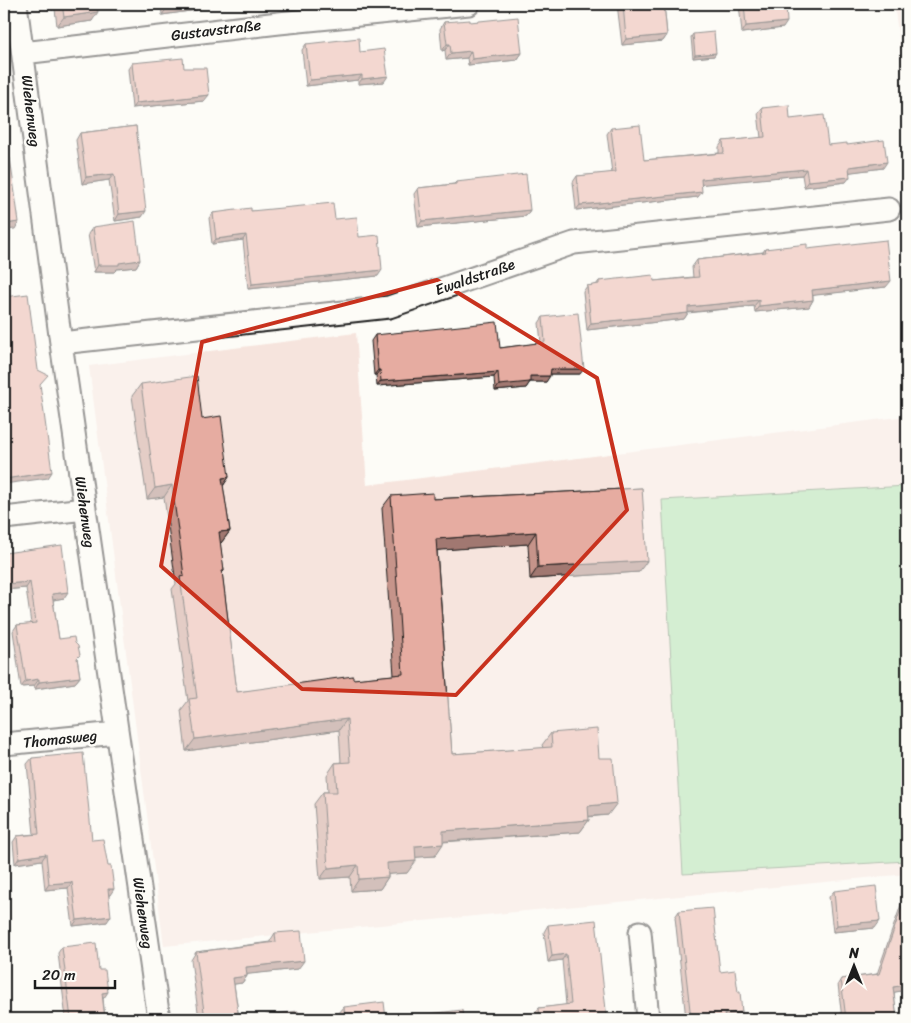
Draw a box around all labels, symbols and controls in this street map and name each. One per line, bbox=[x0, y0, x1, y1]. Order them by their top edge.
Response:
street label: Gustavstraße bbox=[169, 12, 263, 48]
street label: Wiehenweg bbox=[14, 74, 48, 149]
street label: Ewaldstraße bbox=[431, 251, 519, 303]
street label: Wiehenweg bbox=[67, 474, 103, 550]
street label: Thomasweg bbox=[22, 722, 99, 756]
street label: Wiehenweg bbox=[125, 875, 161, 951]
north arrow bbox=[828, 940, 878, 990]
text: N bbox=[848, 941, 859, 966]
scale bar bbox=[35, 958, 115, 990]
text: 20 m bbox=[42, 962, 76, 988]

